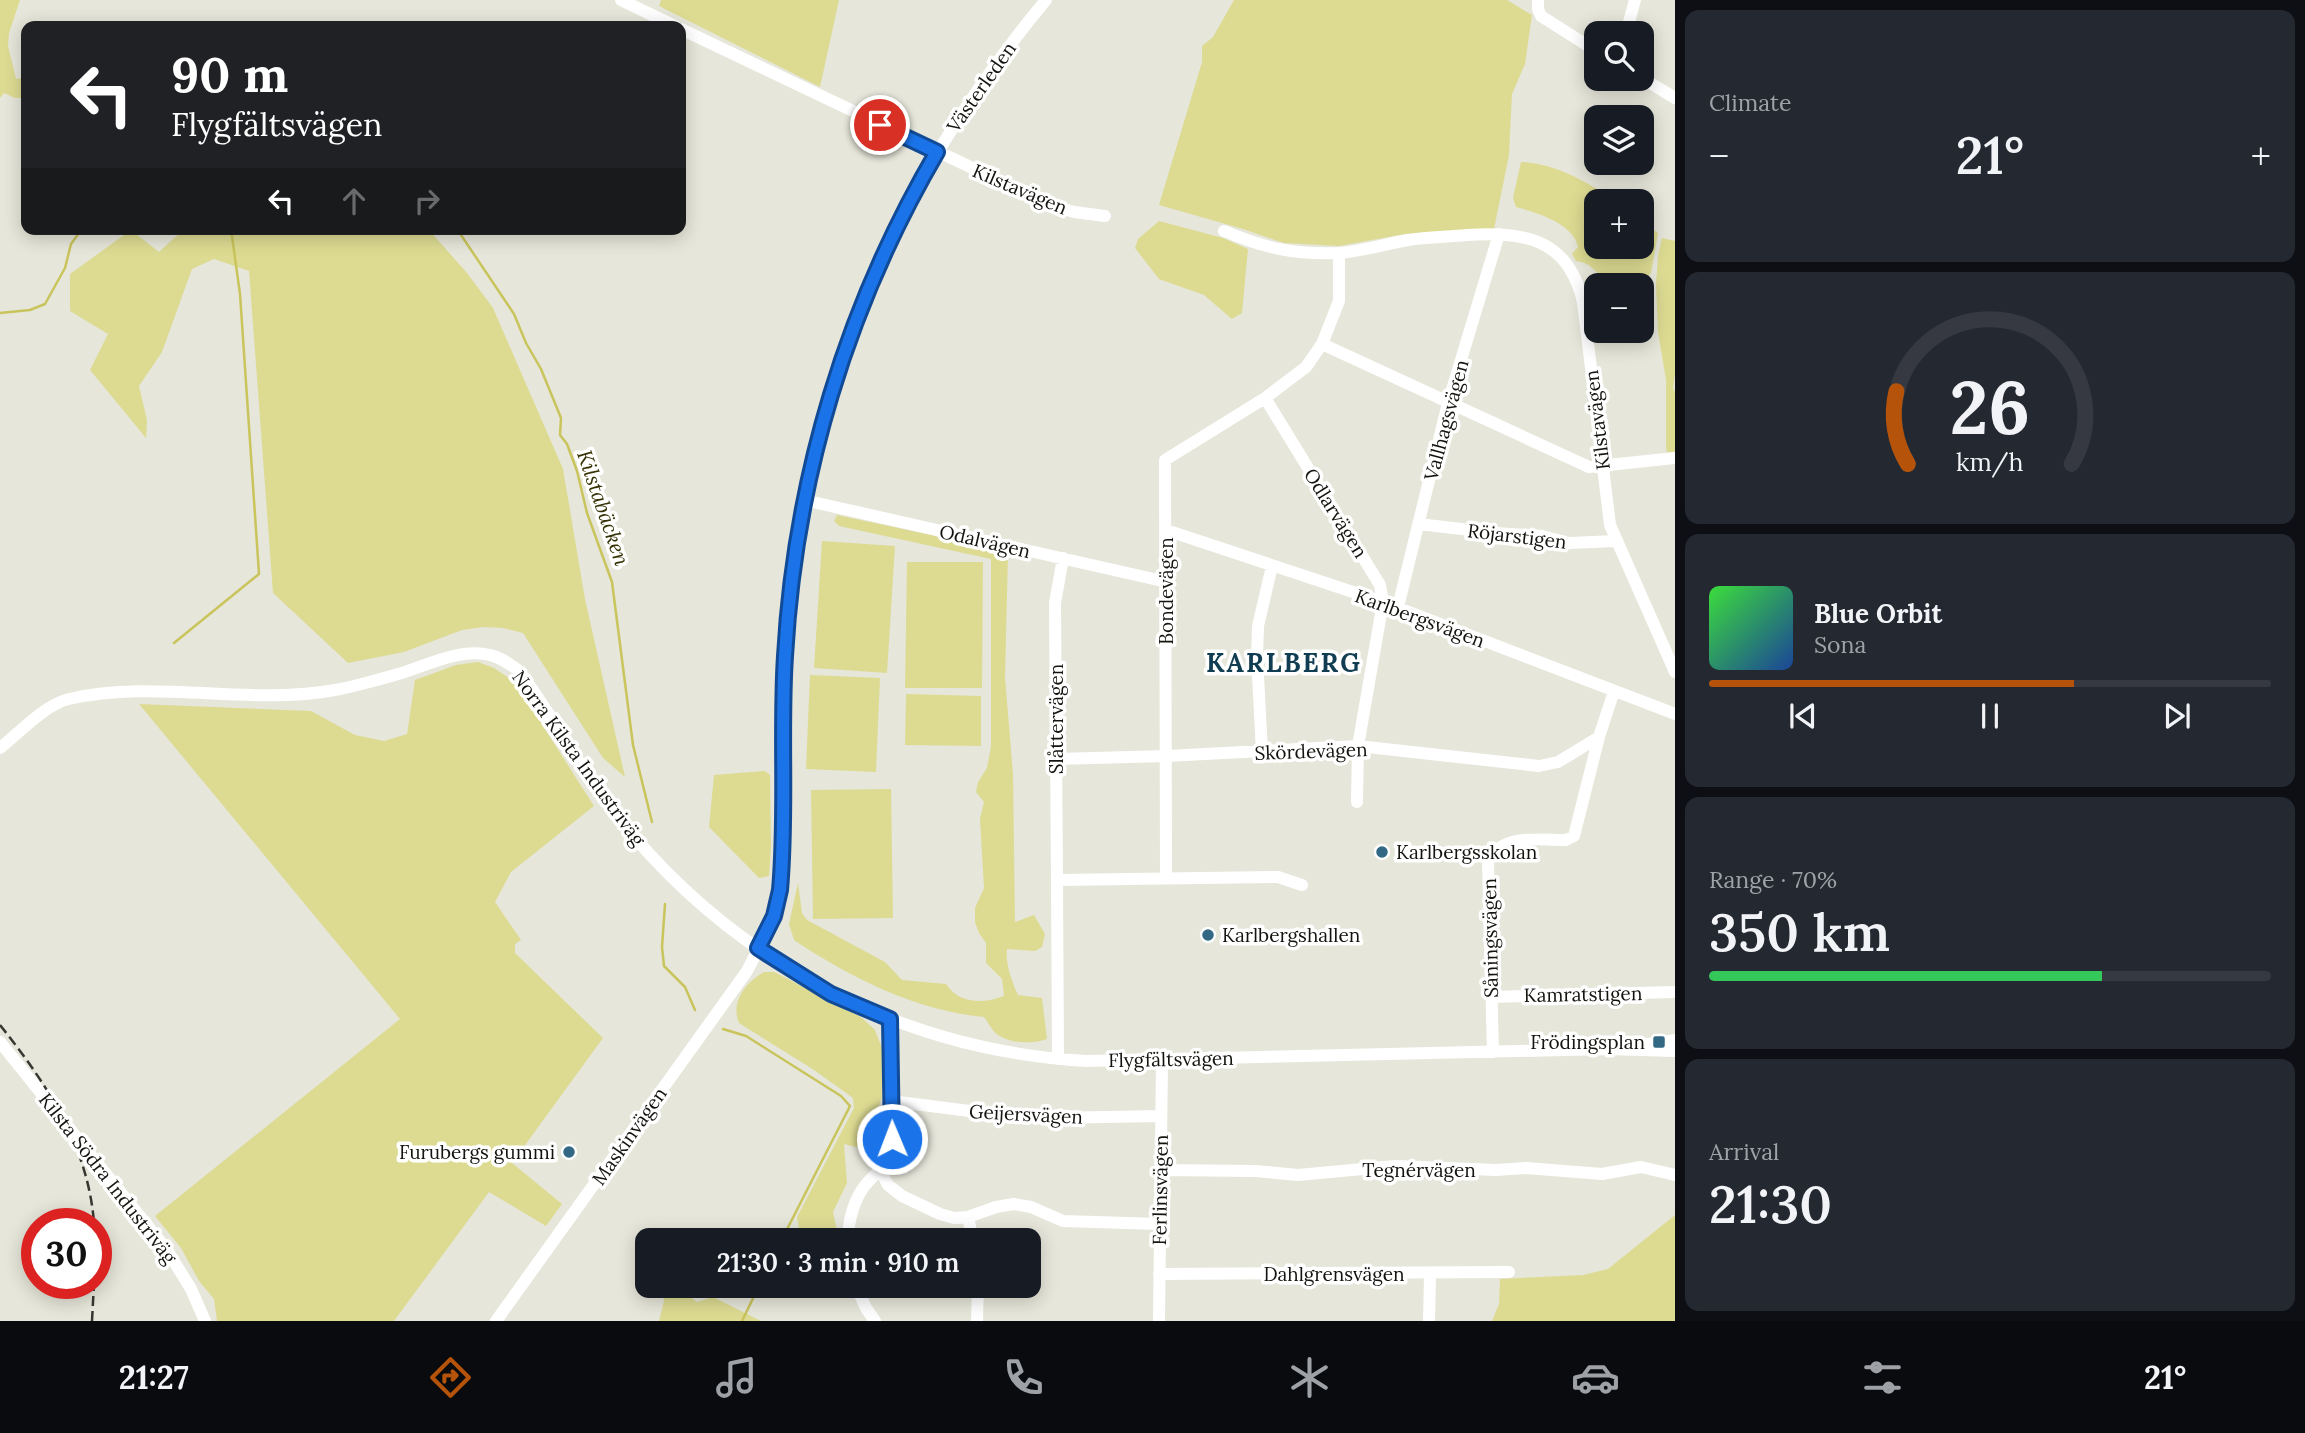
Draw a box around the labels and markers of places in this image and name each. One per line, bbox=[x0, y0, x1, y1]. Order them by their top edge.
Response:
pin bbox=[850, 95, 910, 155]
place label: Karlbergsskolan bbox=[1396, 840, 1537, 864]
marker: Karlbergsskolan bbox=[1374, 844, 1390, 860]
place label: Karlbergshallen bbox=[1222, 923, 1360, 947]
marker: Karlbergshallen bbox=[1200, 927, 1216, 943]
place label: Frödingsplan bbox=[1530, 1030, 1645, 1054]
marker: Frödingsplan bbox=[1651, 1034, 1667, 1050]
place label: Furubergs gummi bbox=[399, 1140, 555, 1164]
marker: Furubergs gummi bbox=[561, 1144, 577, 1160]

